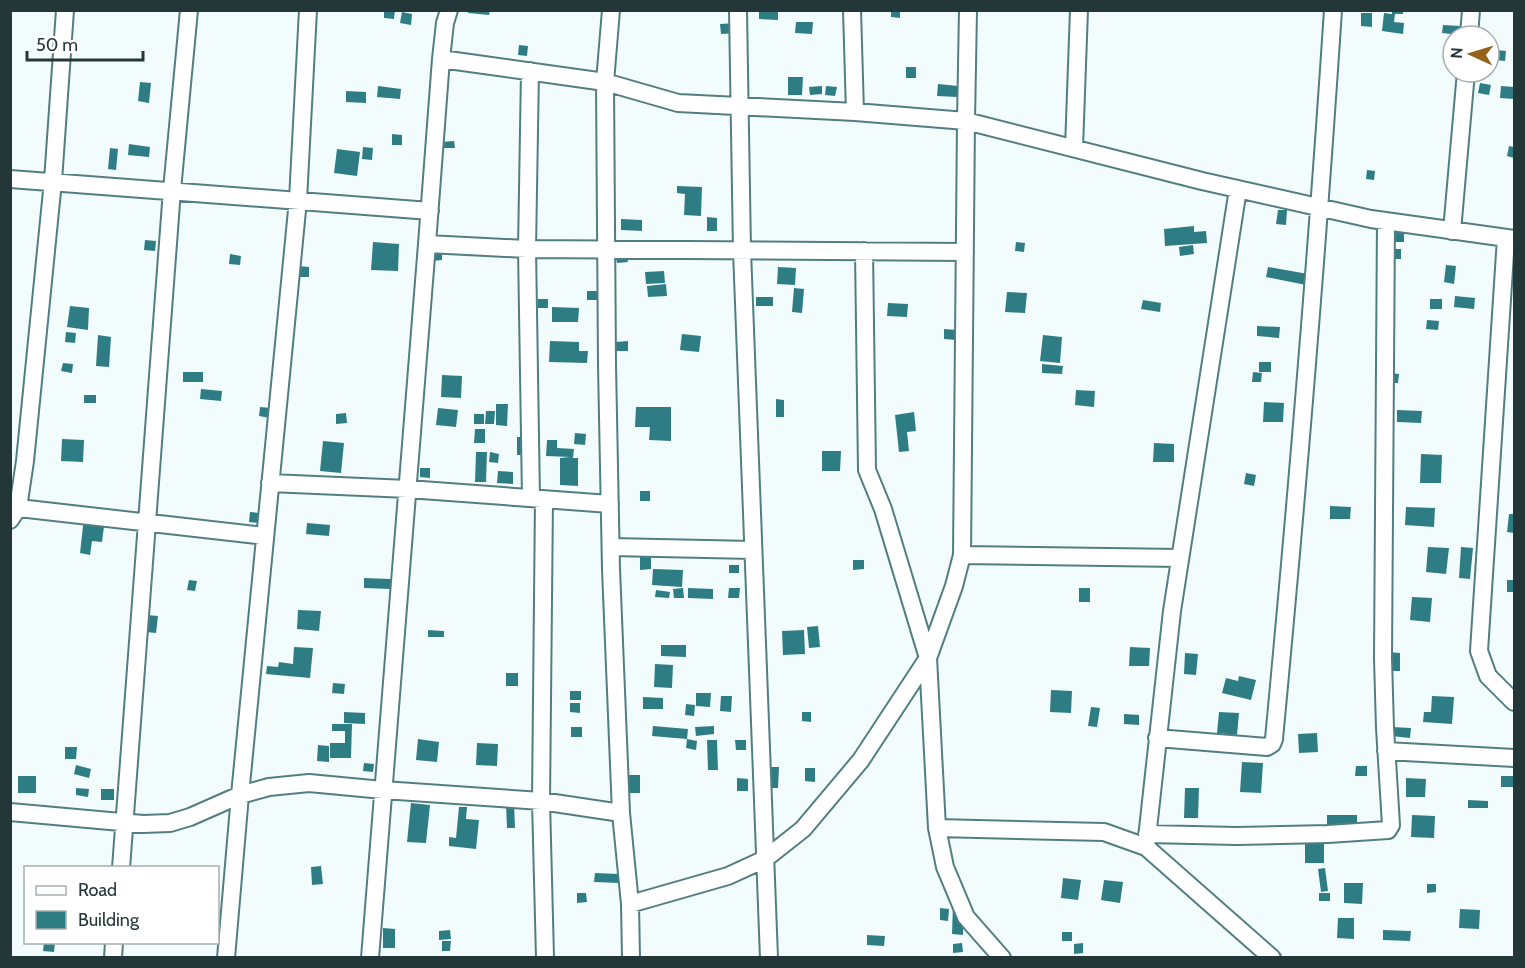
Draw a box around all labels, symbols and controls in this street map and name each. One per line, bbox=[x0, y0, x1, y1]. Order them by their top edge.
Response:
scale bar bbox=[27, 24, 142, 62]
north arrow bbox=[1441, 24, 1501, 84]
text: 50 m bbox=[36, 34, 78, 56]
text: N bbox=[1447, 47, 1466, 59]
legend bbox=[24, 866, 219, 944]
text: Road bbox=[78, 879, 117, 901]
text: Building bbox=[78, 909, 140, 931]

